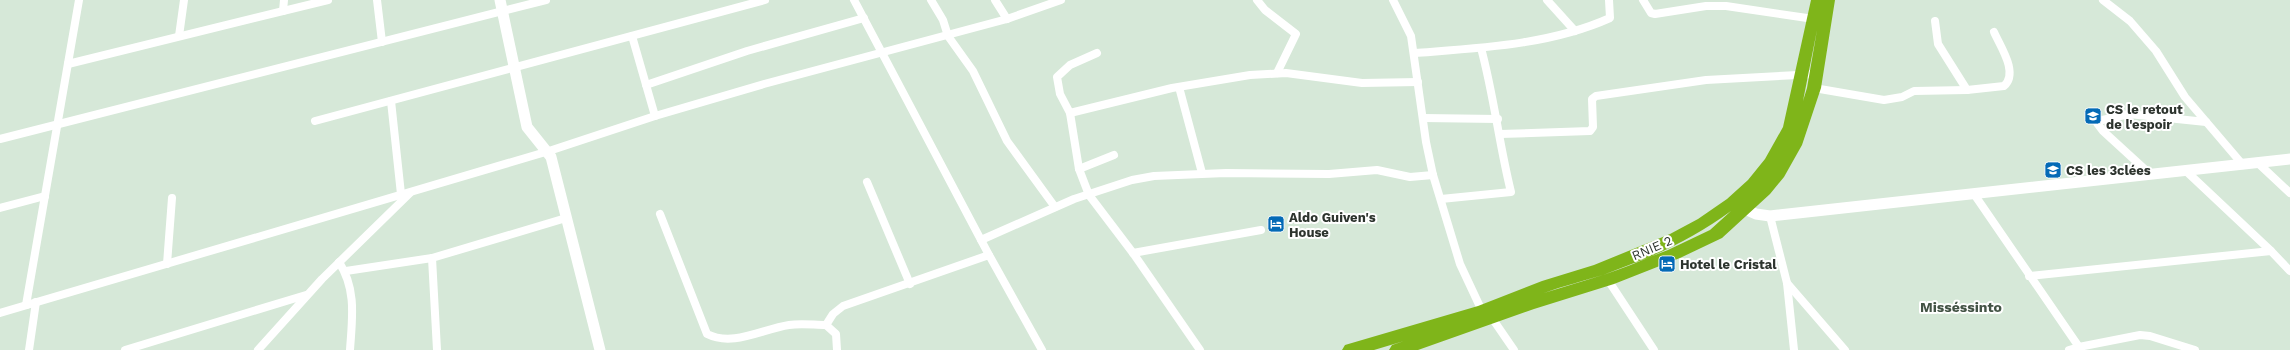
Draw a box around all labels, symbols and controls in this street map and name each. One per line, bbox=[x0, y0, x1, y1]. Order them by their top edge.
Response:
place label: CS le retout de l'espoir bbox=[2106, 102, 2183, 132]
school or university icon: CS le retout de l'espoir bbox=[2083, 106, 2103, 126]
school or university icon: CS les 3clées bbox=[2043, 160, 2063, 180]
place label: CS les 3clées bbox=[2066, 163, 2151, 178]
place label: Aldo Guiven's House bbox=[1289, 210, 1376, 240]
hotel icon: Aldo Guiven's House bbox=[1266, 214, 1286, 234]
street label: RNIE 2 bbox=[1630, 233, 1674, 263]
hotel icon: Hotel le Cristal bbox=[1657, 254, 1677, 274]
place label: Hotel le Cristal bbox=[1680, 257, 1777, 272]
district label: Misséssinto bbox=[1920, 299, 2002, 315]

